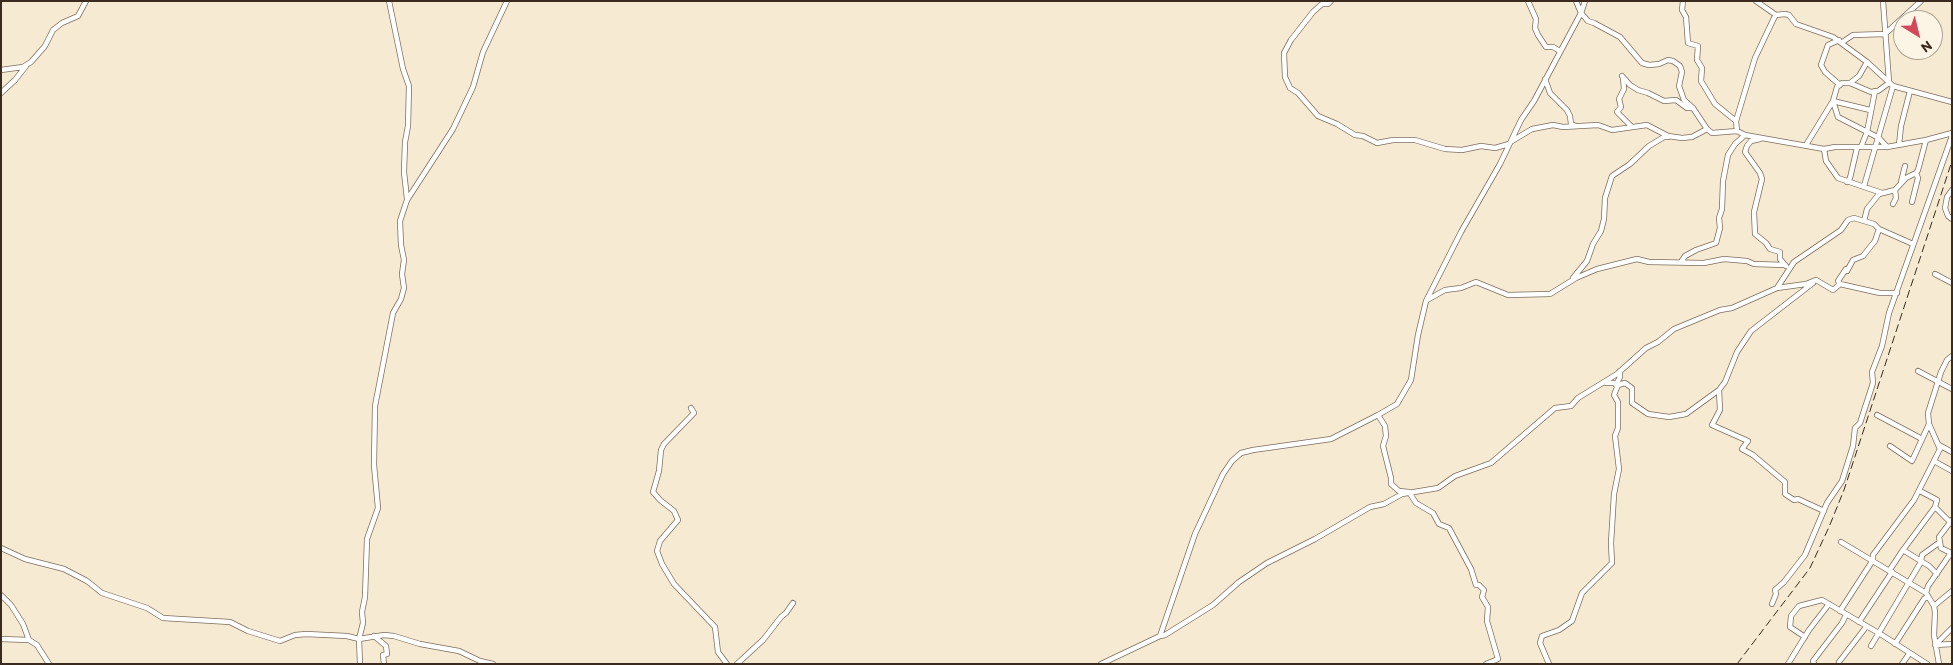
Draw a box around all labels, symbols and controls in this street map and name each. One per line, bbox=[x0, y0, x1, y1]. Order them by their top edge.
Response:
north arrow bbox=[1893, 10, 1943, 60]
text: N bbox=[1918, 37, 1935, 56]

